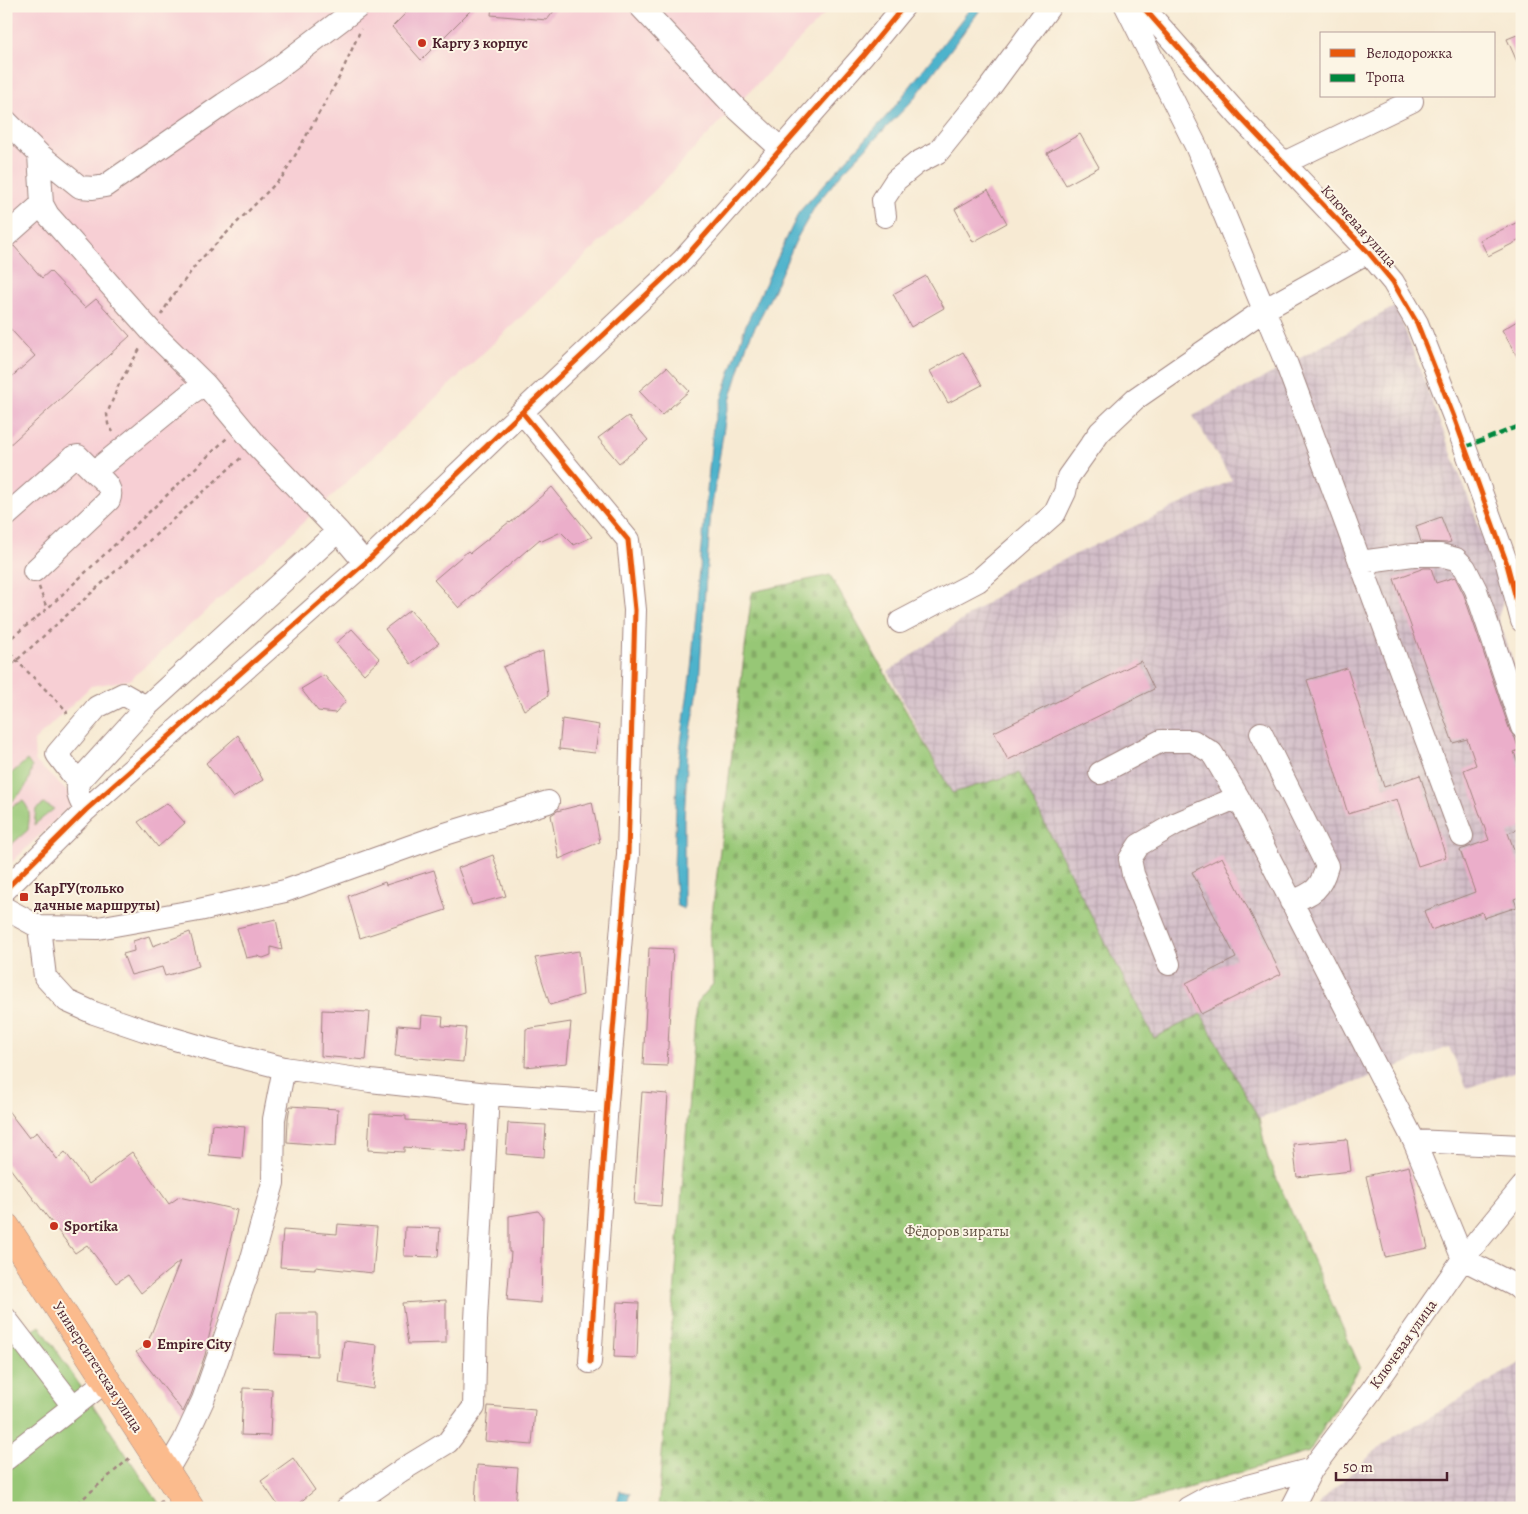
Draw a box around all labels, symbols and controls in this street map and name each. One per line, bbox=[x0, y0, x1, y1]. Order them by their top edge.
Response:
legend bbox=[1320, 32, 1496, 98]
place label: Каргу 3 корпус bbox=[432, 33, 528, 53]
marker: Каргу 3 корпус bbox=[416, 37, 428, 49]
text: Велодорожка bbox=[1366, 43, 1453, 63]
text: Тропа bbox=[1366, 67, 1405, 87]
street label: Ключевая улица bbox=[1317, 180, 1401, 272]
place label: КарГУ(только дачные маршруты) bbox=[33, 878, 160, 915]
marker: КарГУ(только дачные маршруты) bbox=[18, 891, 30, 903]
place label: Sportika bbox=[64, 1216, 119, 1236]
marker: Sportika bbox=[48, 1220, 60, 1232]
park label: Фёдоров зираты bbox=[905, 1221, 1009, 1241]
street label: Ключевая улица bbox=[1365, 1295, 1441, 1393]
street label: Университетская улица bbox=[48, 1298, 148, 1436]
place label: Empire City bbox=[157, 1334, 233, 1354]
marker: Empire City bbox=[141, 1338, 153, 1350]
scale bar bbox=[1336, 1449, 1447, 1481]
text: 50 m bbox=[1343, 1457, 1373, 1477]

